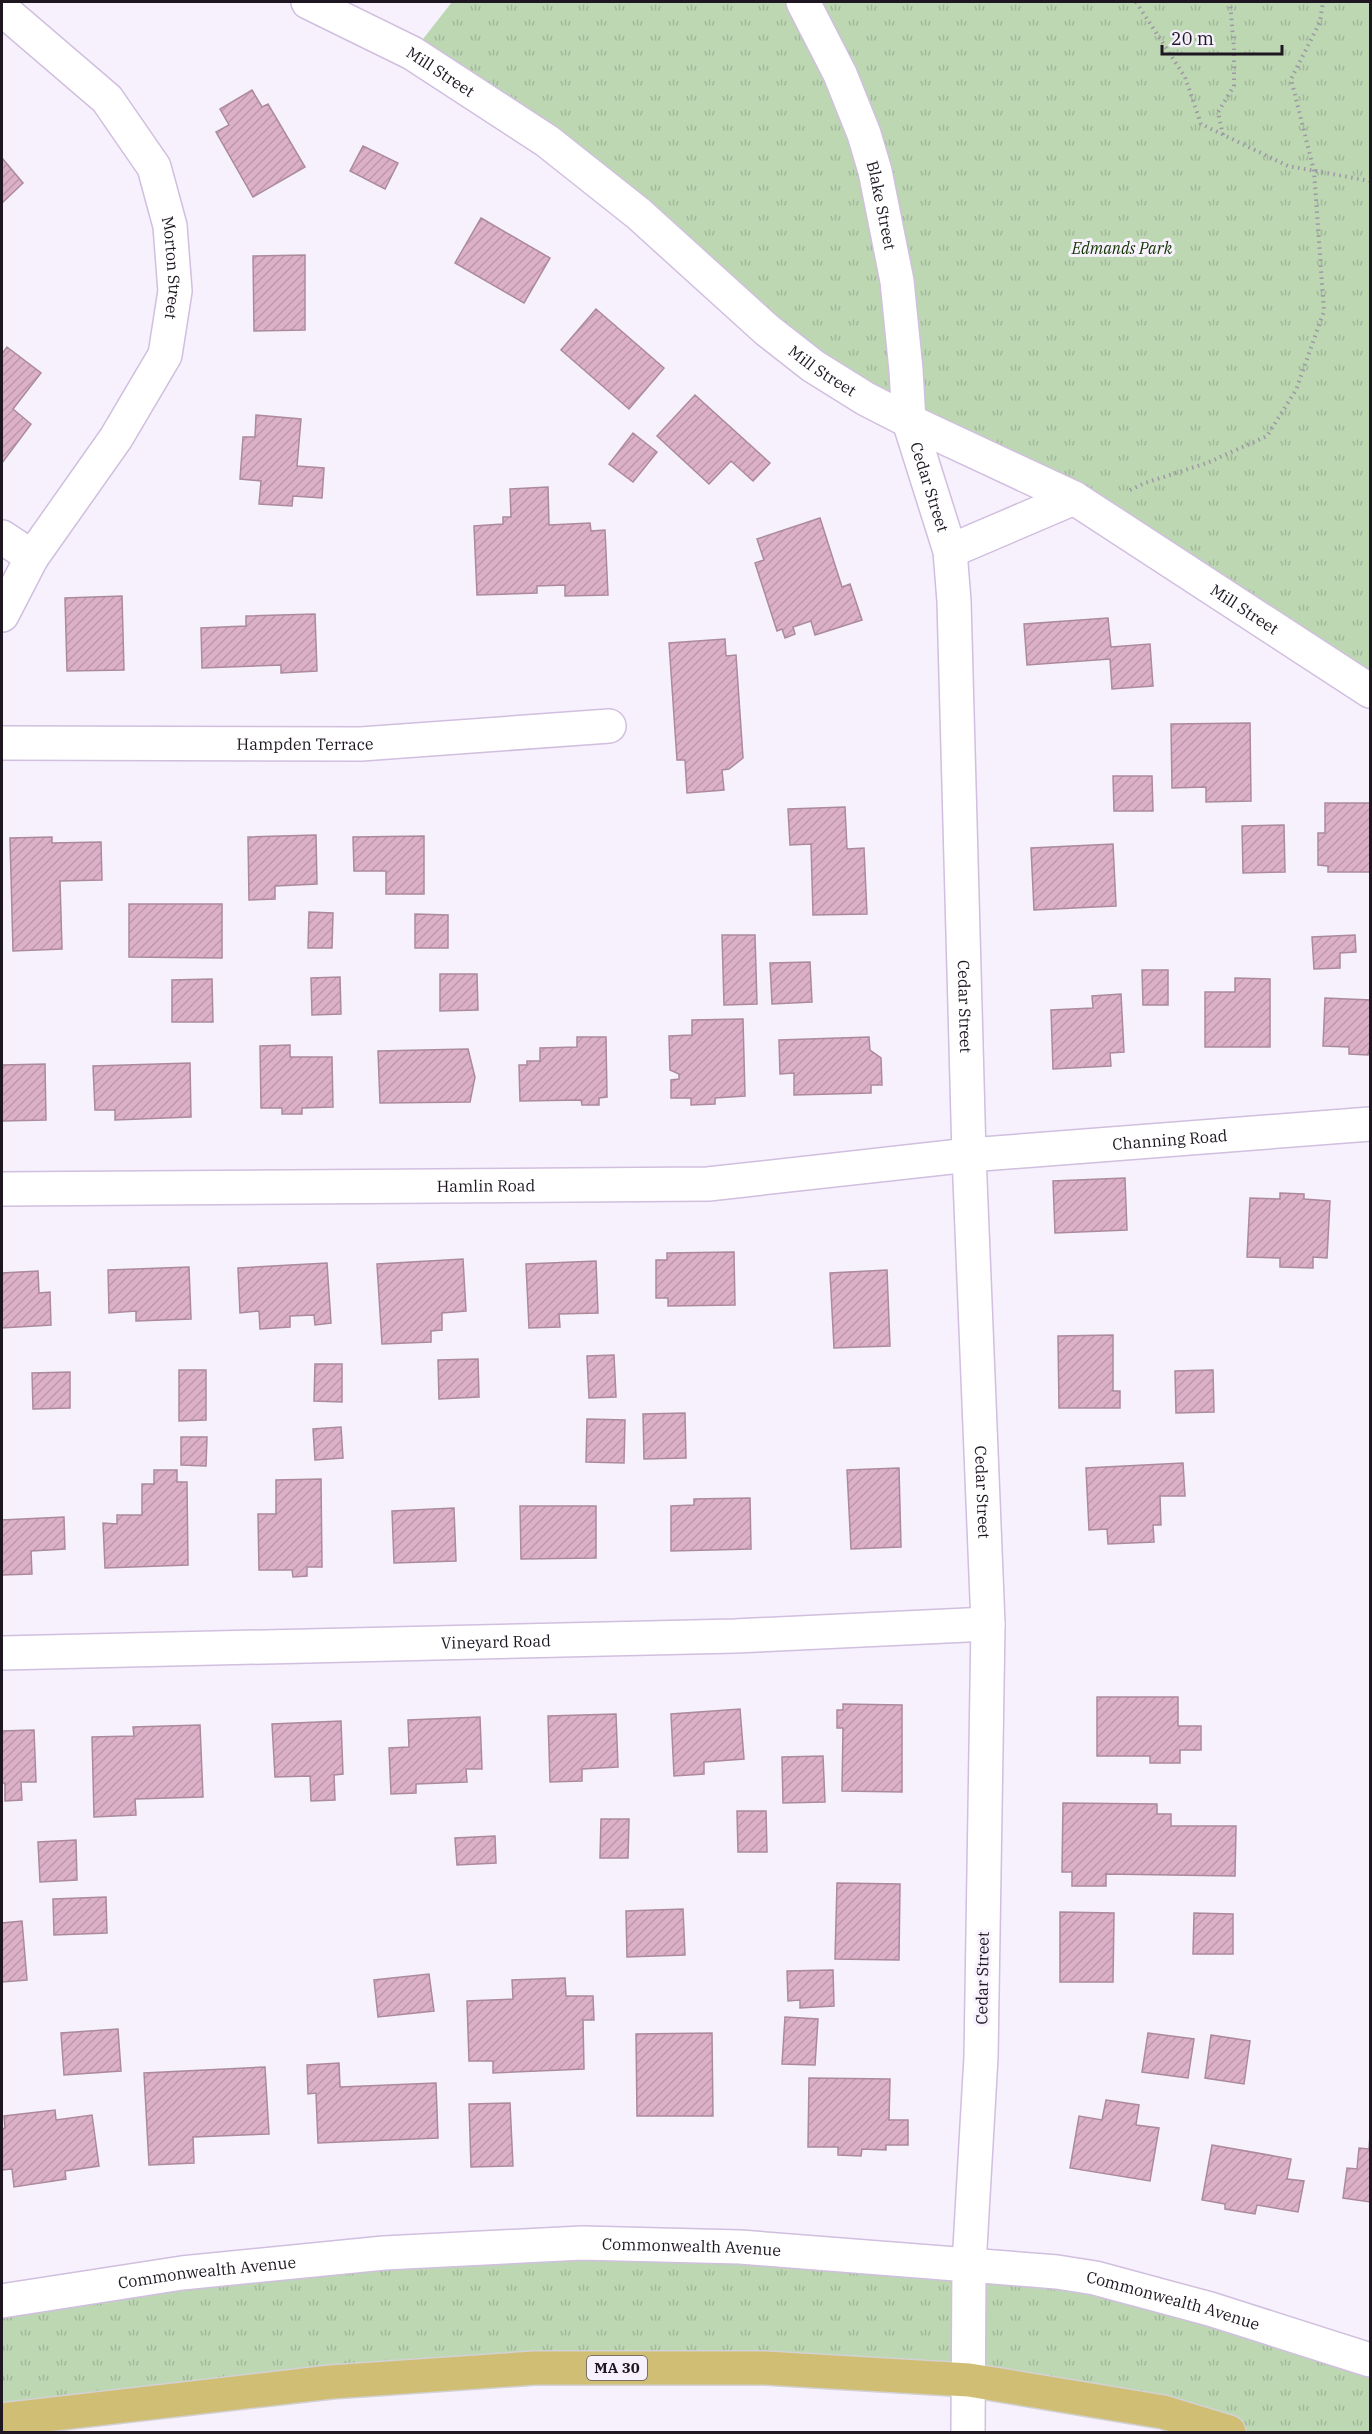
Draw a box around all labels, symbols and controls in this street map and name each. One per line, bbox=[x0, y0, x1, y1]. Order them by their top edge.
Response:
scale bar bbox=[1162, 18, 1282, 56]
text: 20 m bbox=[1171, 27, 1214, 50]
street label: Mill Street bbox=[403, 42, 479, 101]
street label: Blake Street bbox=[862, 158, 901, 252]
street label: Morton Street bbox=[158, 214, 185, 321]
park label: Edmands Park bbox=[1071, 238, 1173, 258]
street label: Mill Street bbox=[785, 341, 860, 401]
street label: Cedar Street bbox=[906, 439, 953, 535]
street label: Mill Street bbox=[1207, 580, 1283, 639]
street label: Hampden Terrace bbox=[237, 733, 374, 754]
street label: Cedar Street bbox=[954, 960, 976, 1054]
street label: Channing Road bbox=[1111, 1125, 1228, 1154]
street label: Hamlin Road bbox=[437, 1175, 536, 1196]
street label: Cedar Street bbox=[971, 1445, 995, 1539]
street label: Vineyard Road bbox=[441, 1630, 551, 1653]
street label: Cedar Street bbox=[971, 1931, 993, 2025]
street label: Commonwealth Avenue bbox=[602, 2234, 782, 2260]
street label: Commonwealth Avenue bbox=[116, 2252, 297, 2293]
street label: Commonwealth Avenue bbox=[1085, 2267, 1262, 2334]
road number: MA 30 bbox=[587, 2356, 647, 2380]

